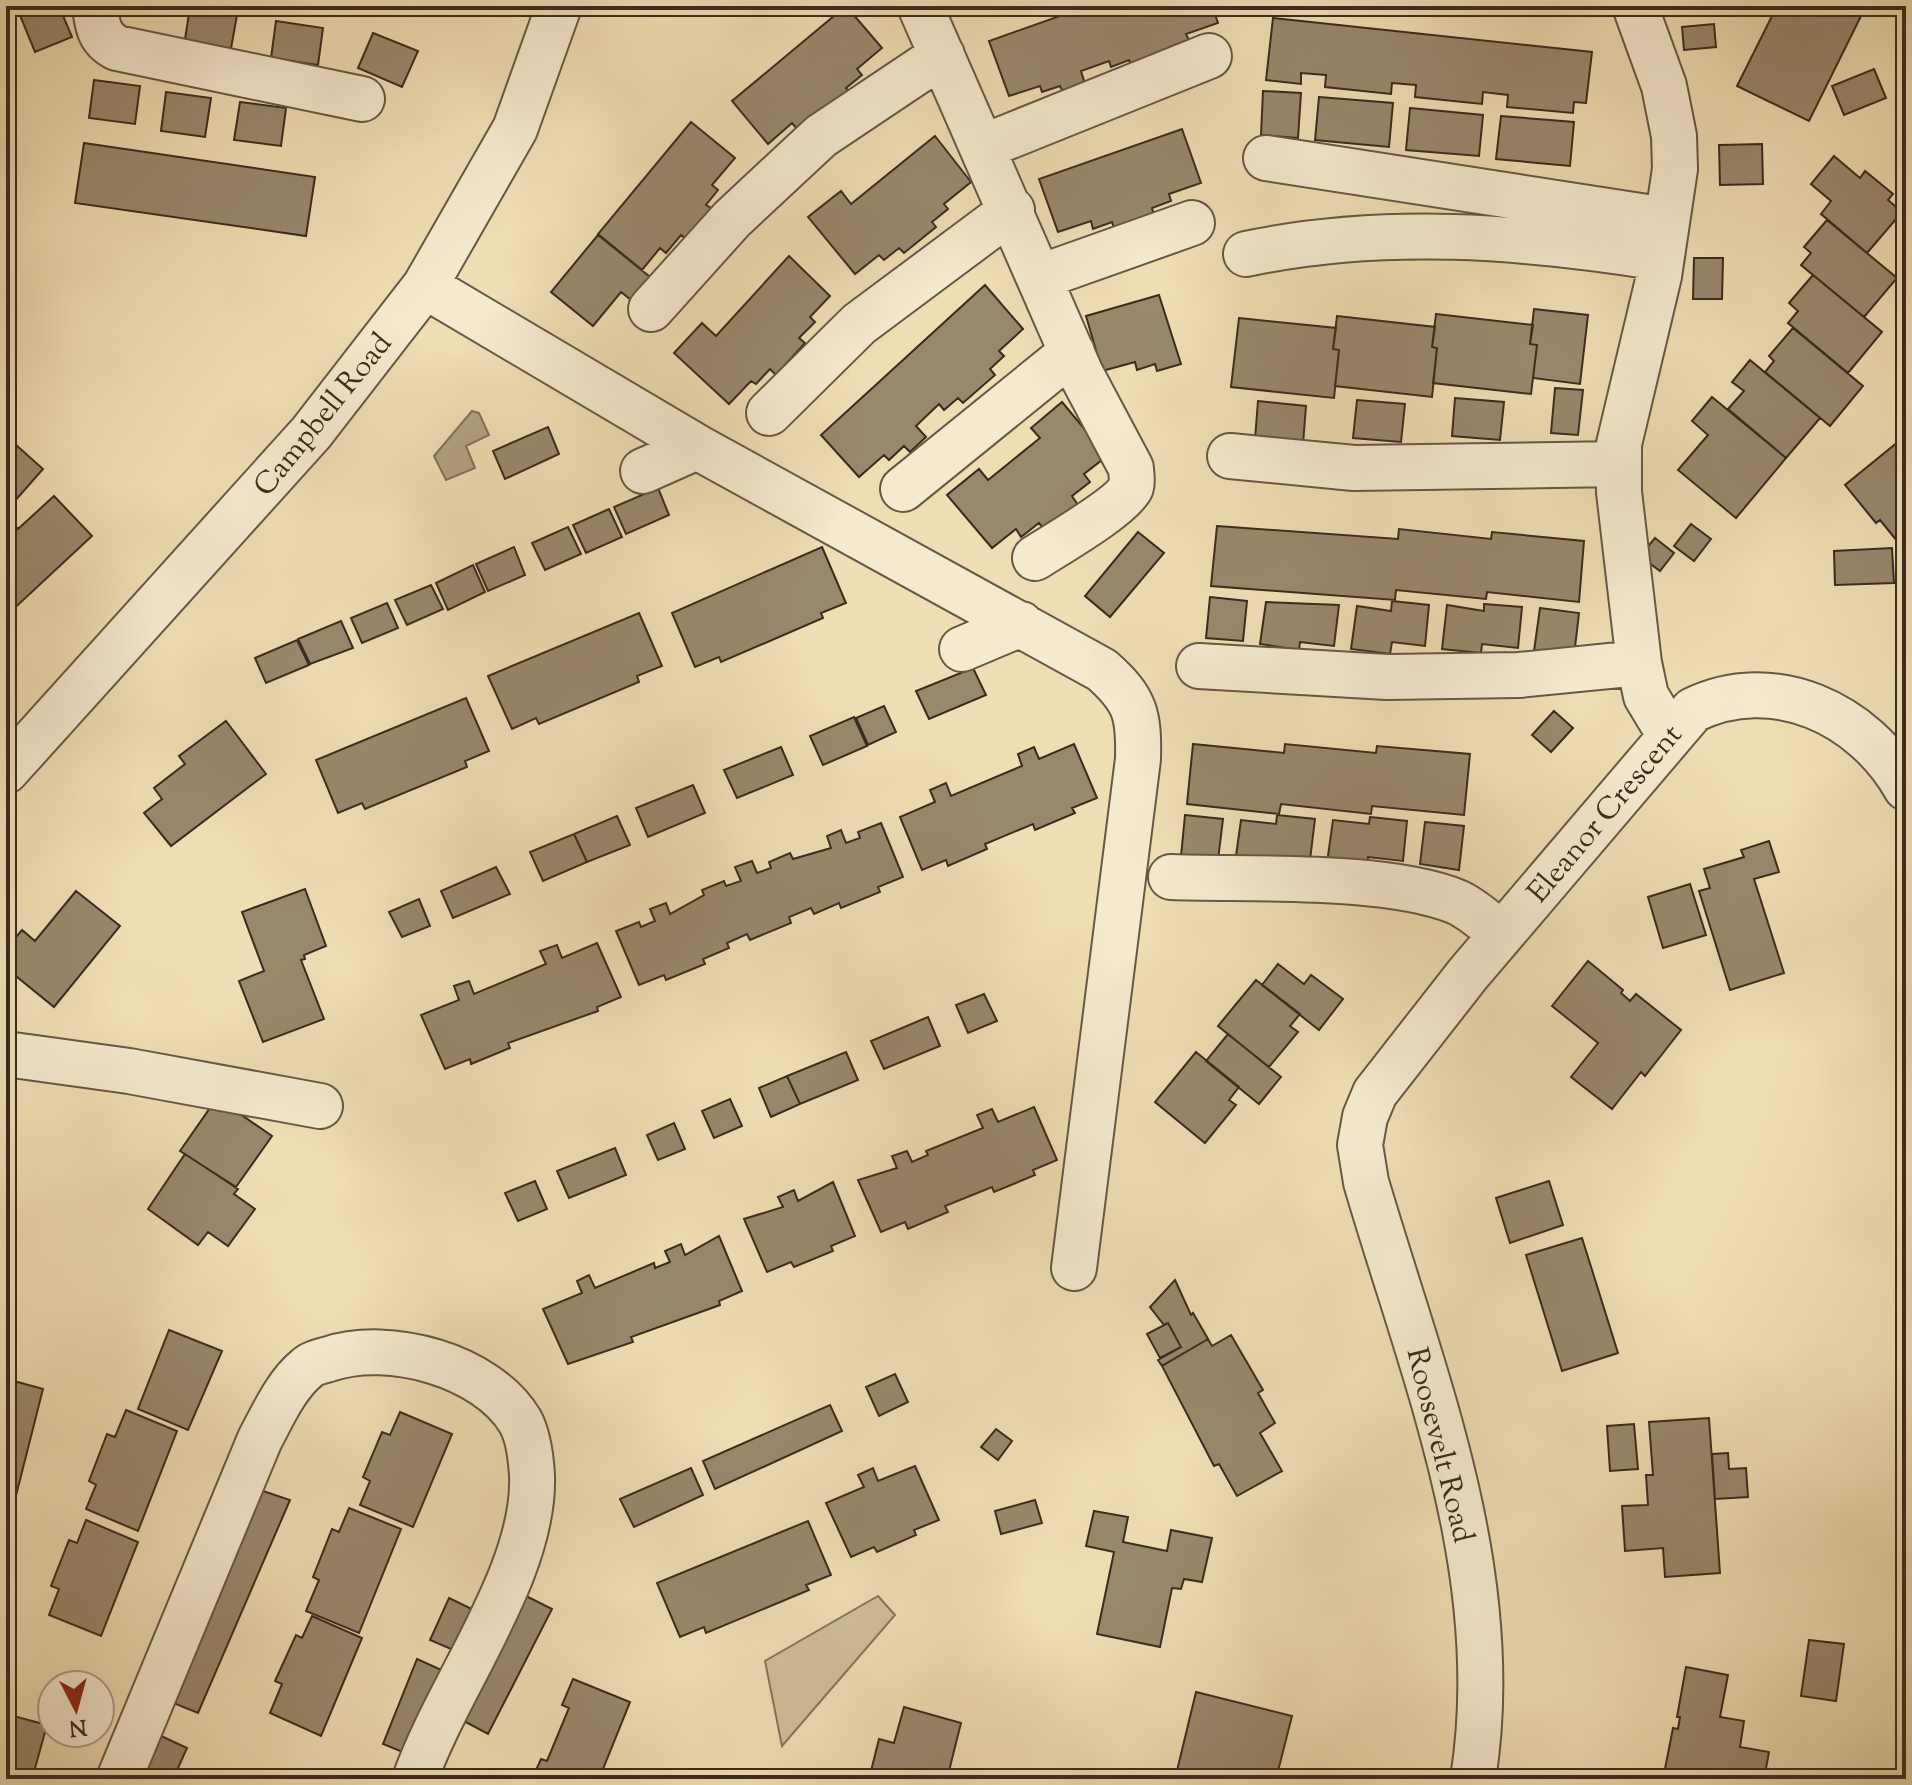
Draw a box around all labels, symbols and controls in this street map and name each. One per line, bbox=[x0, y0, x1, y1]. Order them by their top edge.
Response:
street label: Campbell Road bbox=[245, 325, 403, 507]
street label: Eleanor Crescent bbox=[1518, 716, 1694, 913]
street label: Roosevelt Road bbox=[1394, 1344, 1484, 1548]
north arrow bbox=[36, 1669, 116, 1749]
text: N bbox=[67, 1709, 88, 1743]

